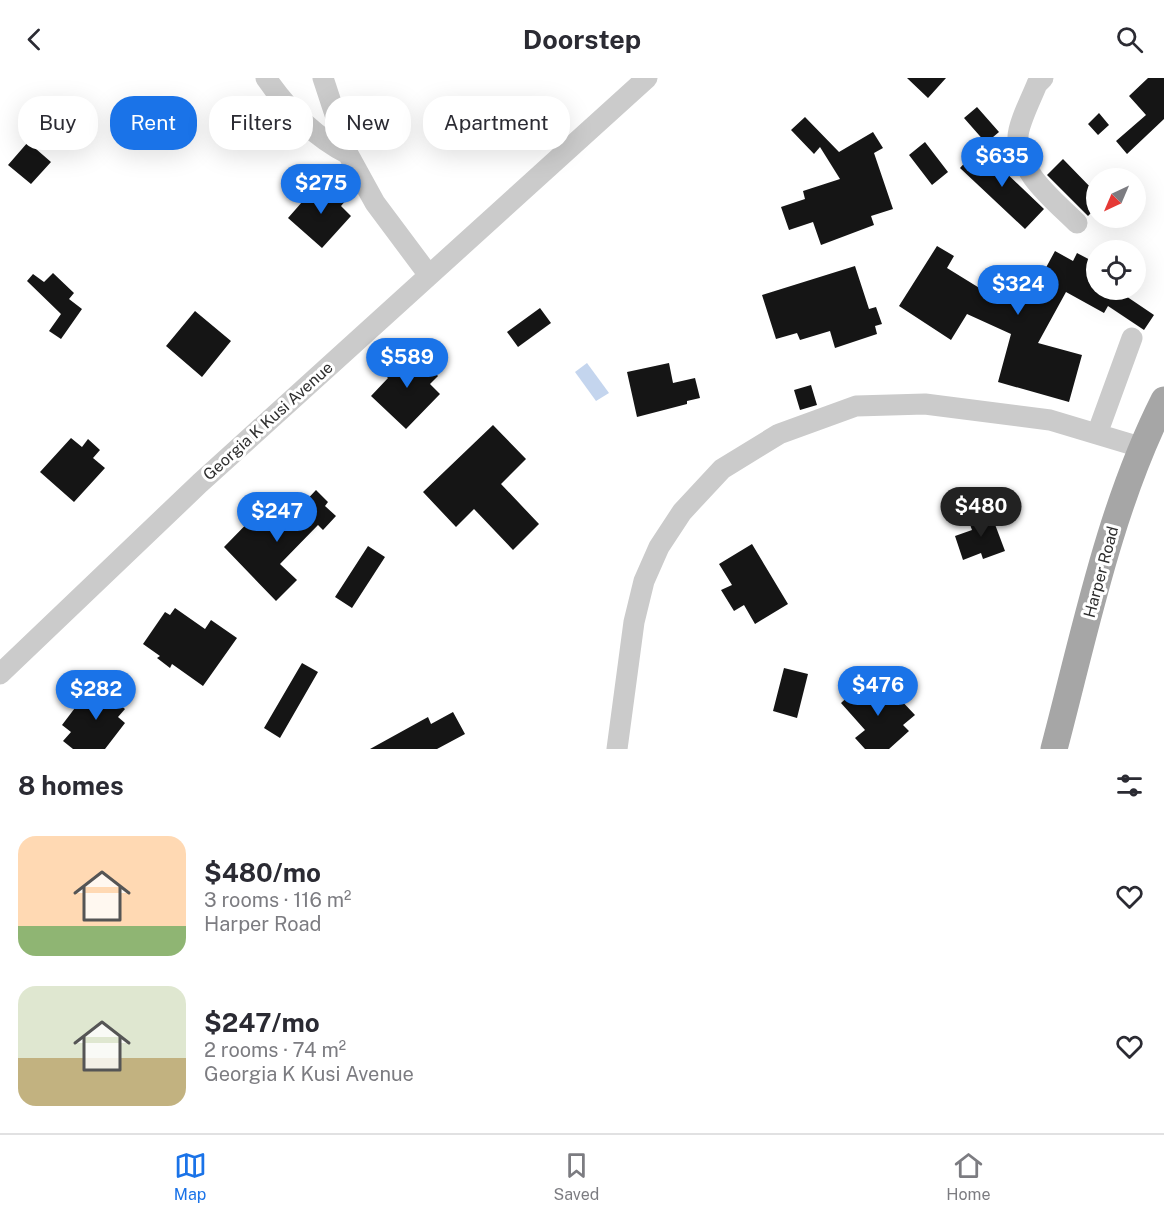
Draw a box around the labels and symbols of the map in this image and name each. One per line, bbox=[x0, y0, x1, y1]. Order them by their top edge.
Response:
pin: $635 bbox=[966, 137, 1038, 188]
pin: $275 bbox=[285, 164, 357, 215]
north arrow bbox=[1086, 168, 1146, 228]
pin: $324 bbox=[982, 265, 1054, 316]
pin: $589 bbox=[371, 338, 443, 389]
street label: Georgia K Kusi Avenue bbox=[199, 358, 337, 484]
pin: $480 bbox=[945, 487, 1017, 538]
pin: $247 bbox=[241, 492, 313, 543]
street label: Harper Road bbox=[1080, 524, 1122, 620]
pin: $476 bbox=[842, 666, 914, 717]
pin: $282 bbox=[60, 670, 132, 721]

